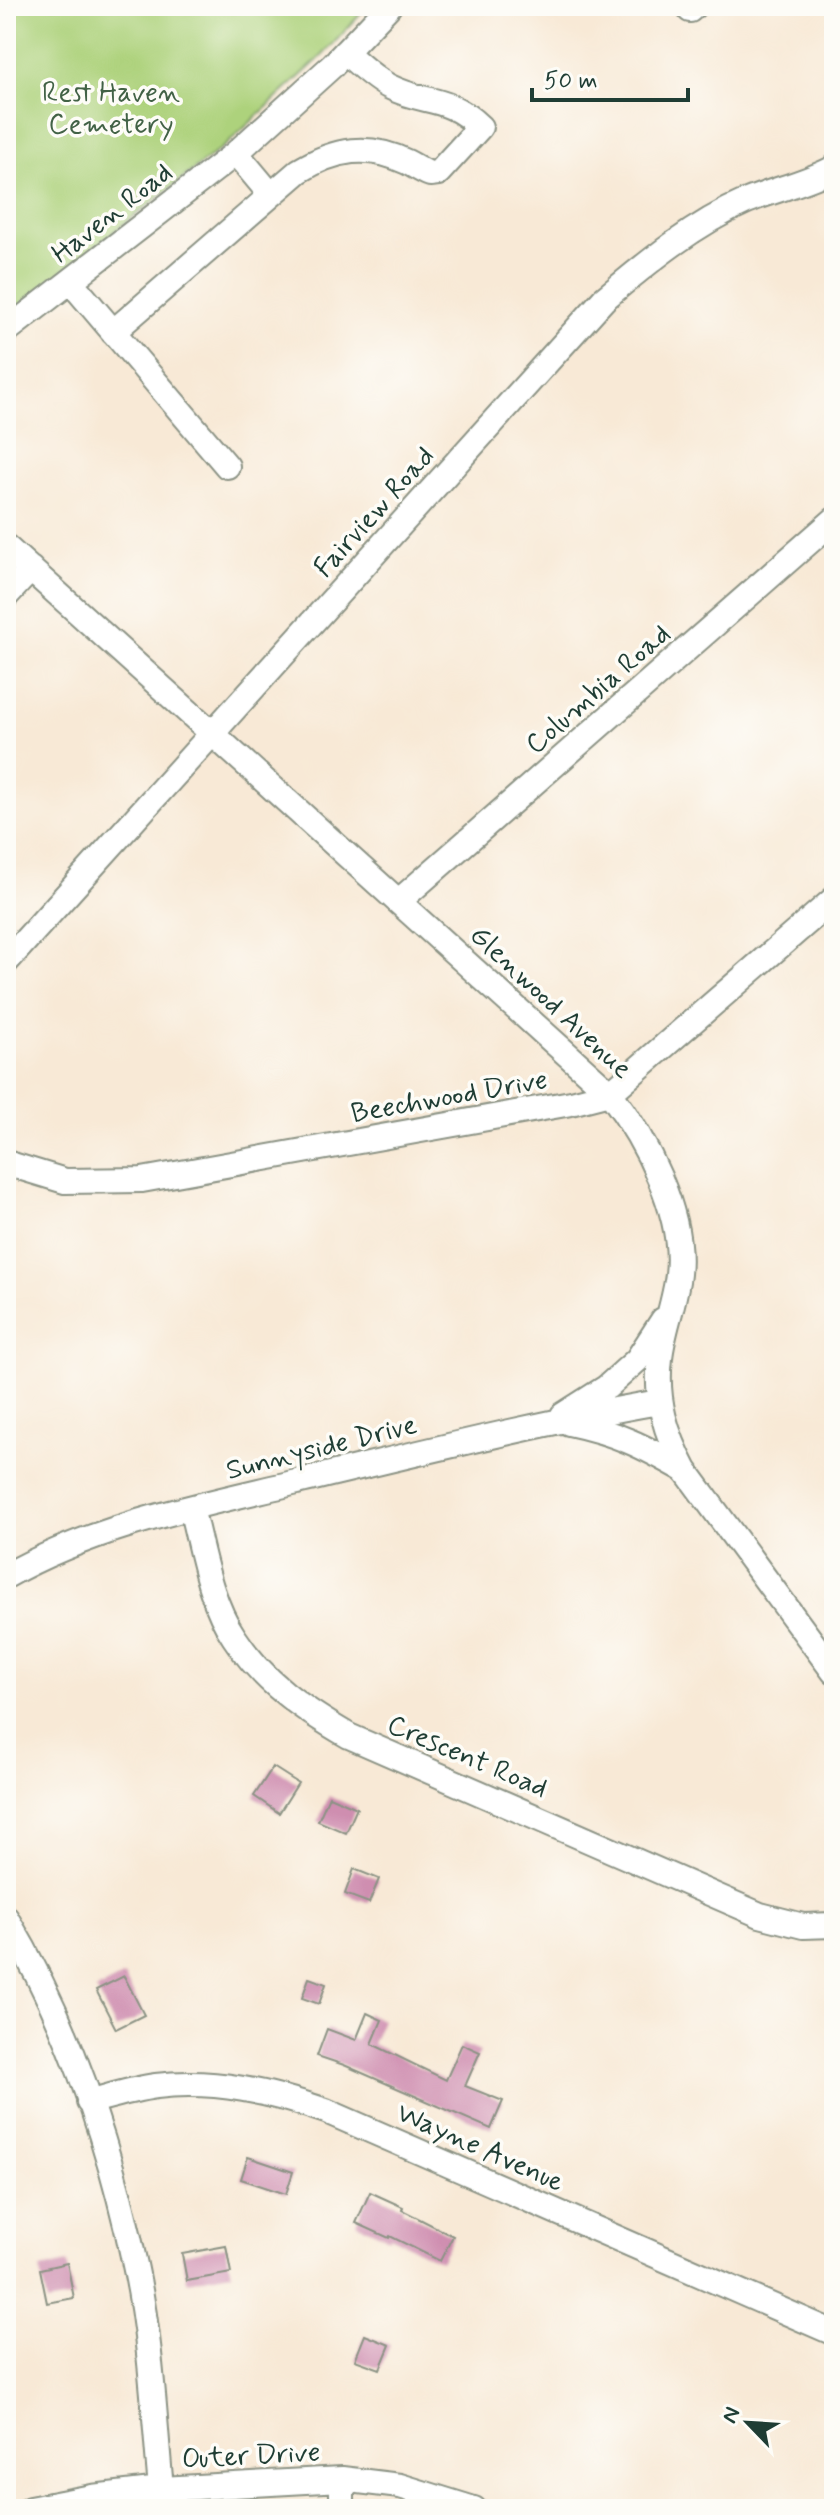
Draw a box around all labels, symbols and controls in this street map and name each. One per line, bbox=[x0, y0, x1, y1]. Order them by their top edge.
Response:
scale bar bbox=[532, 52, 688, 102]
text: 50 m bbox=[544, 66, 598, 97]
park label: Rest Haven Cemetery bbox=[42, 75, 180, 144]
street label: Haven Road bbox=[44, 155, 181, 273]
street label: Fairview Road bbox=[306, 439, 444, 586]
street label: Columbia Road bbox=[518, 617, 679, 763]
street label: Glenwood Avenue bbox=[461, 918, 640, 1088]
street label: Beechwood Drive bbox=[348, 1062, 551, 1133]
street label: Sunnyside Drive bbox=[222, 1407, 421, 1490]
street label: Crescent Road bbox=[381, 1707, 553, 1808]
street label: Wayne Avenue bbox=[391, 2095, 569, 2202]
north arrow bbox=[708, 2383, 788, 2463]
text: N bbox=[716, 2403, 747, 2428]
street label: Outer Drive bbox=[181, 2434, 321, 2479]

